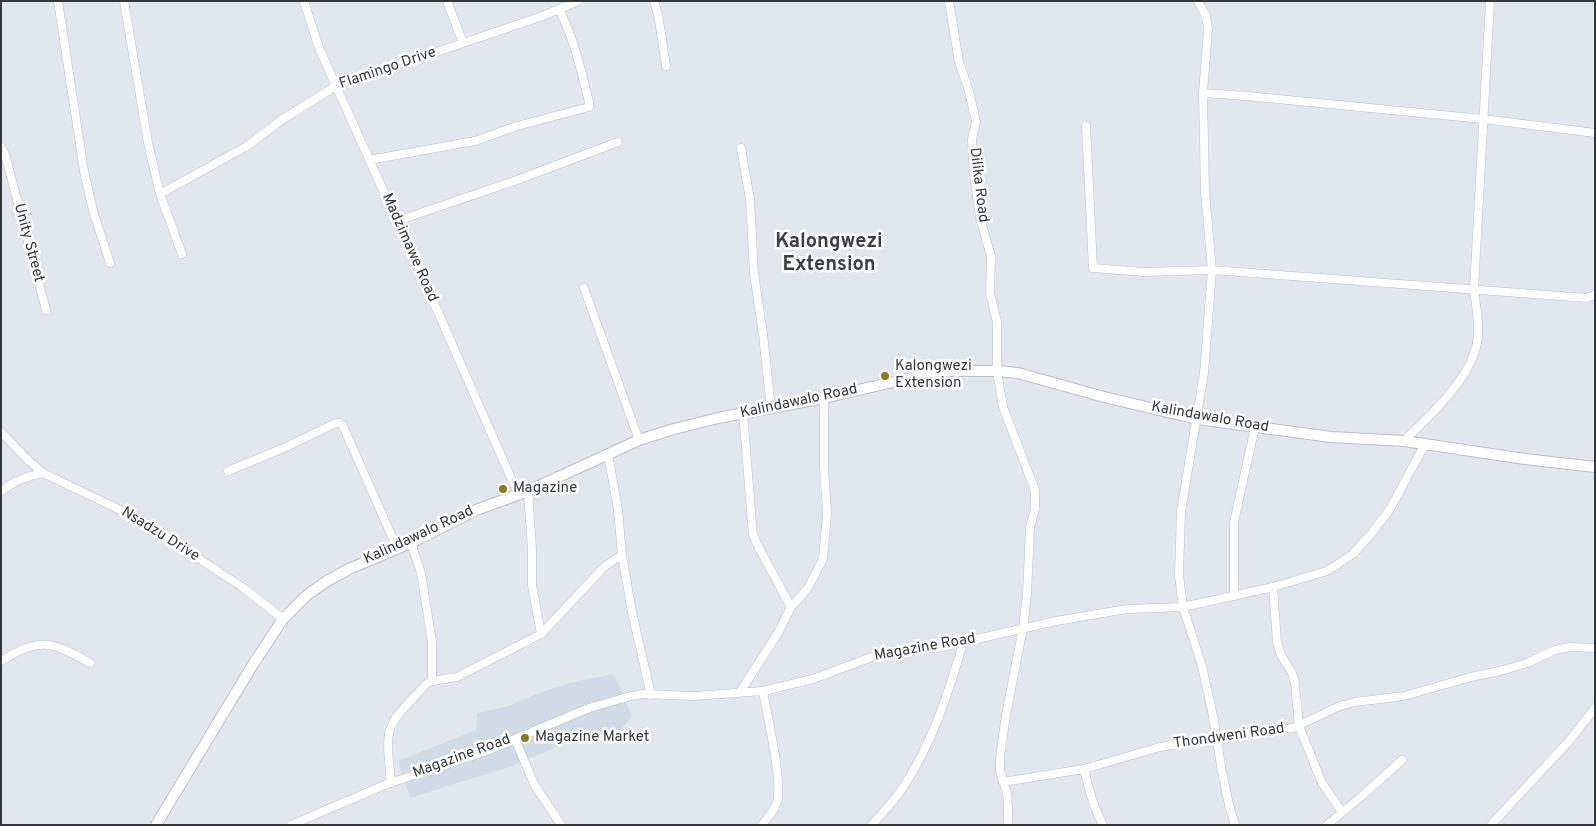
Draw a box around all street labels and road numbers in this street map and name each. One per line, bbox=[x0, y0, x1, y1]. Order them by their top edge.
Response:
street label: Flamingo Drive bbox=[337, 44, 439, 94]
street label: Dilika Road bbox=[964, 146, 992, 224]
street label: Madzimawe Road bbox=[377, 191, 441, 305]
street label: Unity Street bbox=[9, 202, 47, 284]
street label: Kalindawalo Road bbox=[739, 381, 859, 423]
street label: Kalindawalo Road bbox=[1150, 399, 1270, 437]
street label: Kalindawalo Road bbox=[361, 503, 477, 569]
street label: Nsadzu Drive bbox=[118, 504, 202, 566]
street label: Magazine Road bbox=[873, 630, 977, 666]
street label: Thondweni Road bbox=[1172, 720, 1286, 754]
street label: Magazine Road bbox=[411, 731, 513, 783]

